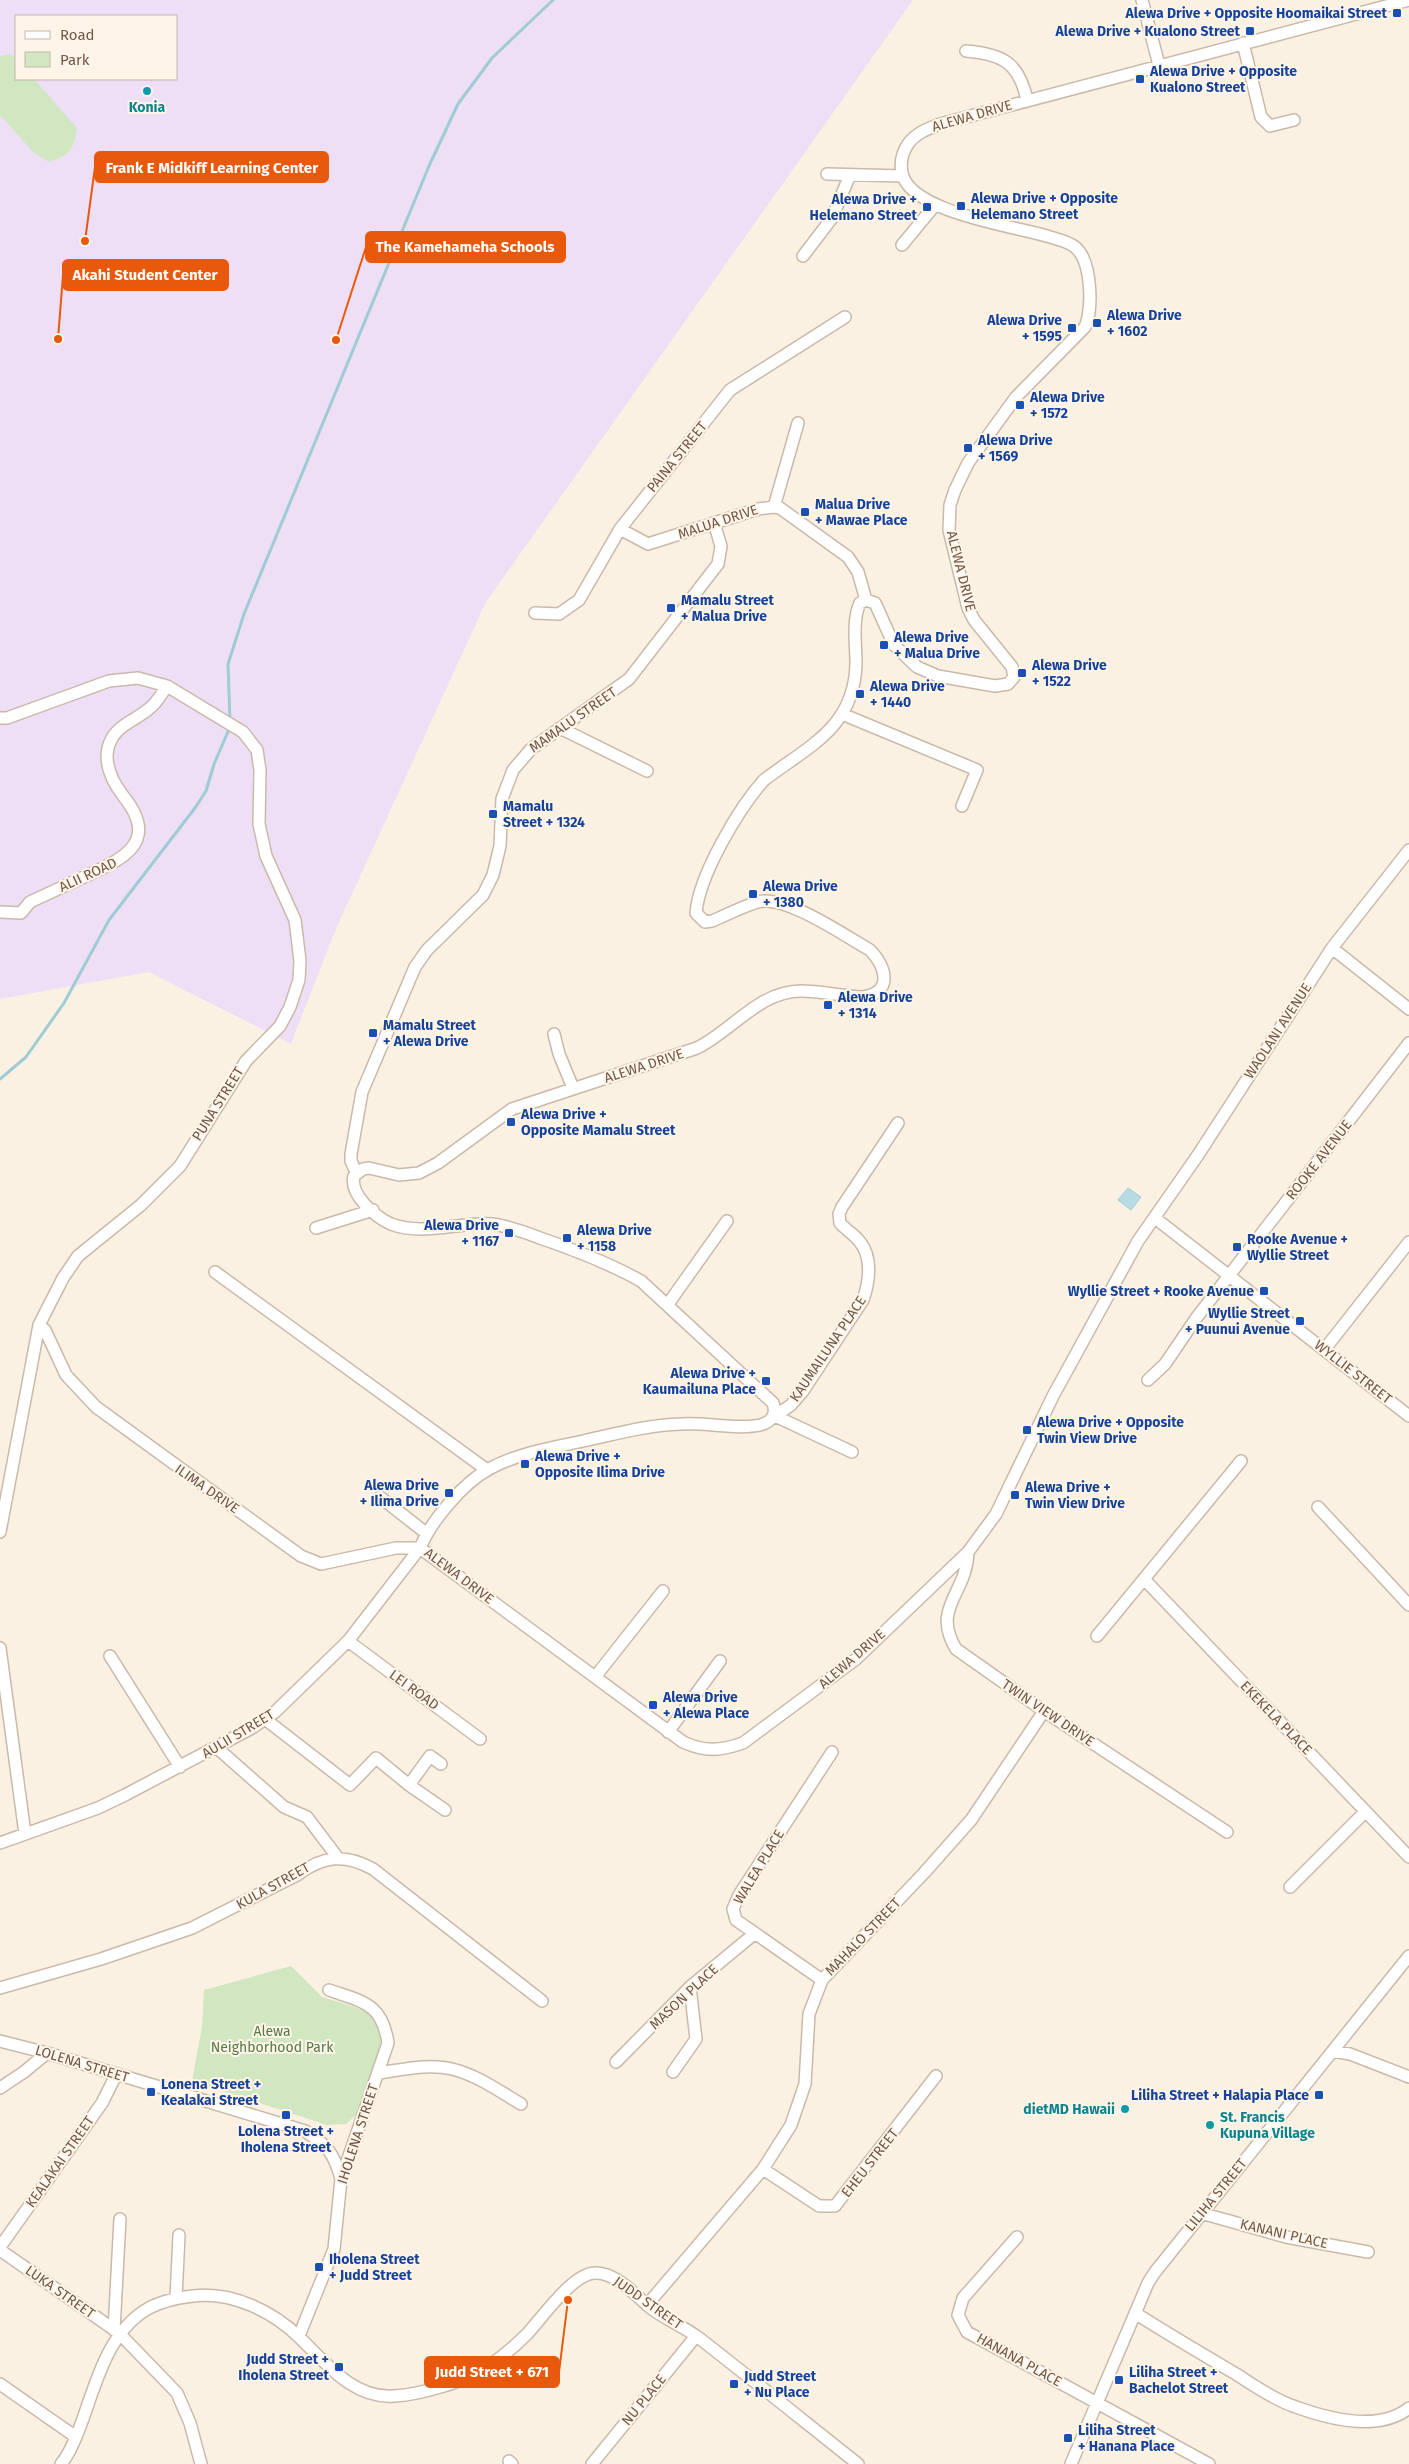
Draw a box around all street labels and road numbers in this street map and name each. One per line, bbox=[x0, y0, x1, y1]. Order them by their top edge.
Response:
street label: ALEWA DRIVE bbox=[930, 96, 1014, 136]
street label: PAINA STREET bbox=[643, 418, 711, 496]
street label: MALUA DRIVE bbox=[676, 501, 760, 543]
street label: ALEWA DRIVE bbox=[943, 529, 979, 613]
street label: MAMALU STREET bbox=[526, 683, 621, 756]
street label: ALII ROAD bbox=[56, 854, 120, 896]
street label: WAOLANI AVENUE bbox=[1241, 980, 1315, 1082]
street label: ALEWA DRIVE bbox=[602, 1045, 686, 1087]
street label: PUNA STREET bbox=[189, 1063, 248, 1144]
street label: ROOKE AVENUE bbox=[1283, 1117, 1355, 1203]
street label: KAUMAILUNA PLACE bbox=[786, 1293, 870, 1405]
street label: WYLLIE STREET bbox=[1311, 1336, 1396, 1408]
street label: ILIMA DRIVE bbox=[172, 1461, 242, 1517]
street label: ALEWA DRIVE bbox=[421, 1544, 497, 1608]
street label: ALEWA DRIVE bbox=[815, 1625, 889, 1693]
street label: LEI ROAD bbox=[386, 1666, 442, 1714]
street label: TWIN VIEW DRIVE bbox=[999, 1676, 1097, 1750]
street label: EKEKELA PLACE bbox=[1237, 1678, 1315, 1758]
street label: AULII STREET bbox=[199, 1705, 278, 1762]
street label: WALEA PLACE bbox=[730, 1827, 788, 1907]
street label: KULA STREET bbox=[233, 1858, 313, 1913]
street label: MAHALO STREET bbox=[822, 1894, 905, 1979]
street label: MASON PLACE bbox=[646, 1961, 722, 2033]
street label: LOLENA STREET bbox=[33, 2042, 132, 2087]
street label: IHOLENA STREET bbox=[334, 2081, 382, 2186]
street label: KEALAKAI STREET bbox=[22, 2112, 98, 2211]
street label: EHEU STREET bbox=[838, 2125, 903, 2201]
street label: LILIHA STREET bbox=[1181, 2155, 1251, 2235]
street label: KANANI PLACE bbox=[1238, 2216, 1330, 2252]
street label: LUKA STREET bbox=[22, 2262, 99, 2323]
street label: JUDD STREET bbox=[610, 2273, 686, 2333]
street label: HANANA PLACE bbox=[973, 2330, 1065, 2390]
street label: NU PLACE bbox=[618, 2371, 670, 2429]

